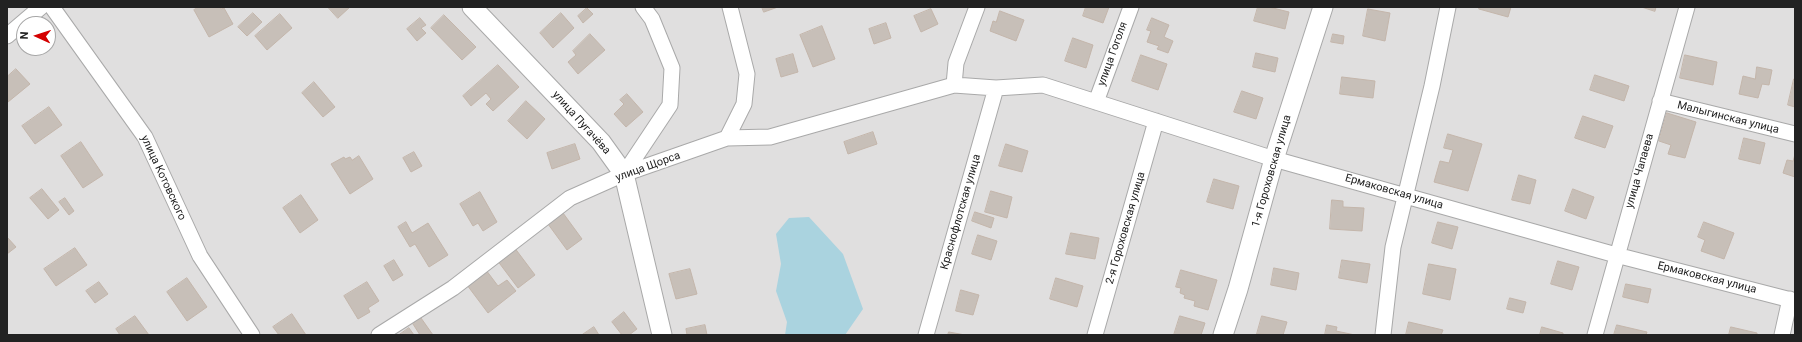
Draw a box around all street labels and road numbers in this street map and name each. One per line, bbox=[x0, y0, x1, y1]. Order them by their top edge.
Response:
street label: улица Гоголя bbox=[1095, 20, 1131, 88]
street label: улица Пугачёва bbox=[549, 89, 613, 157]
street label: Малыгинская улица bbox=[1676, 99, 1780, 137]
street label: 1-я Гороховская улица bbox=[1250, 113, 1294, 229]
street label: улица Чапаева bbox=[1623, 132, 1657, 210]
street label: улица Котовского bbox=[138, 133, 188, 223]
street label: улица Щорса bbox=[614, 149, 682, 185]
street label: Краснофлотская улица bbox=[938, 153, 984, 271]
street label: 2-я Гороховская улица bbox=[1104, 170, 1148, 286]
street label: Ермаковская улица bbox=[1343, 172, 1445, 212]
street label: Ермаковская улица bbox=[1656, 259, 1758, 297]

